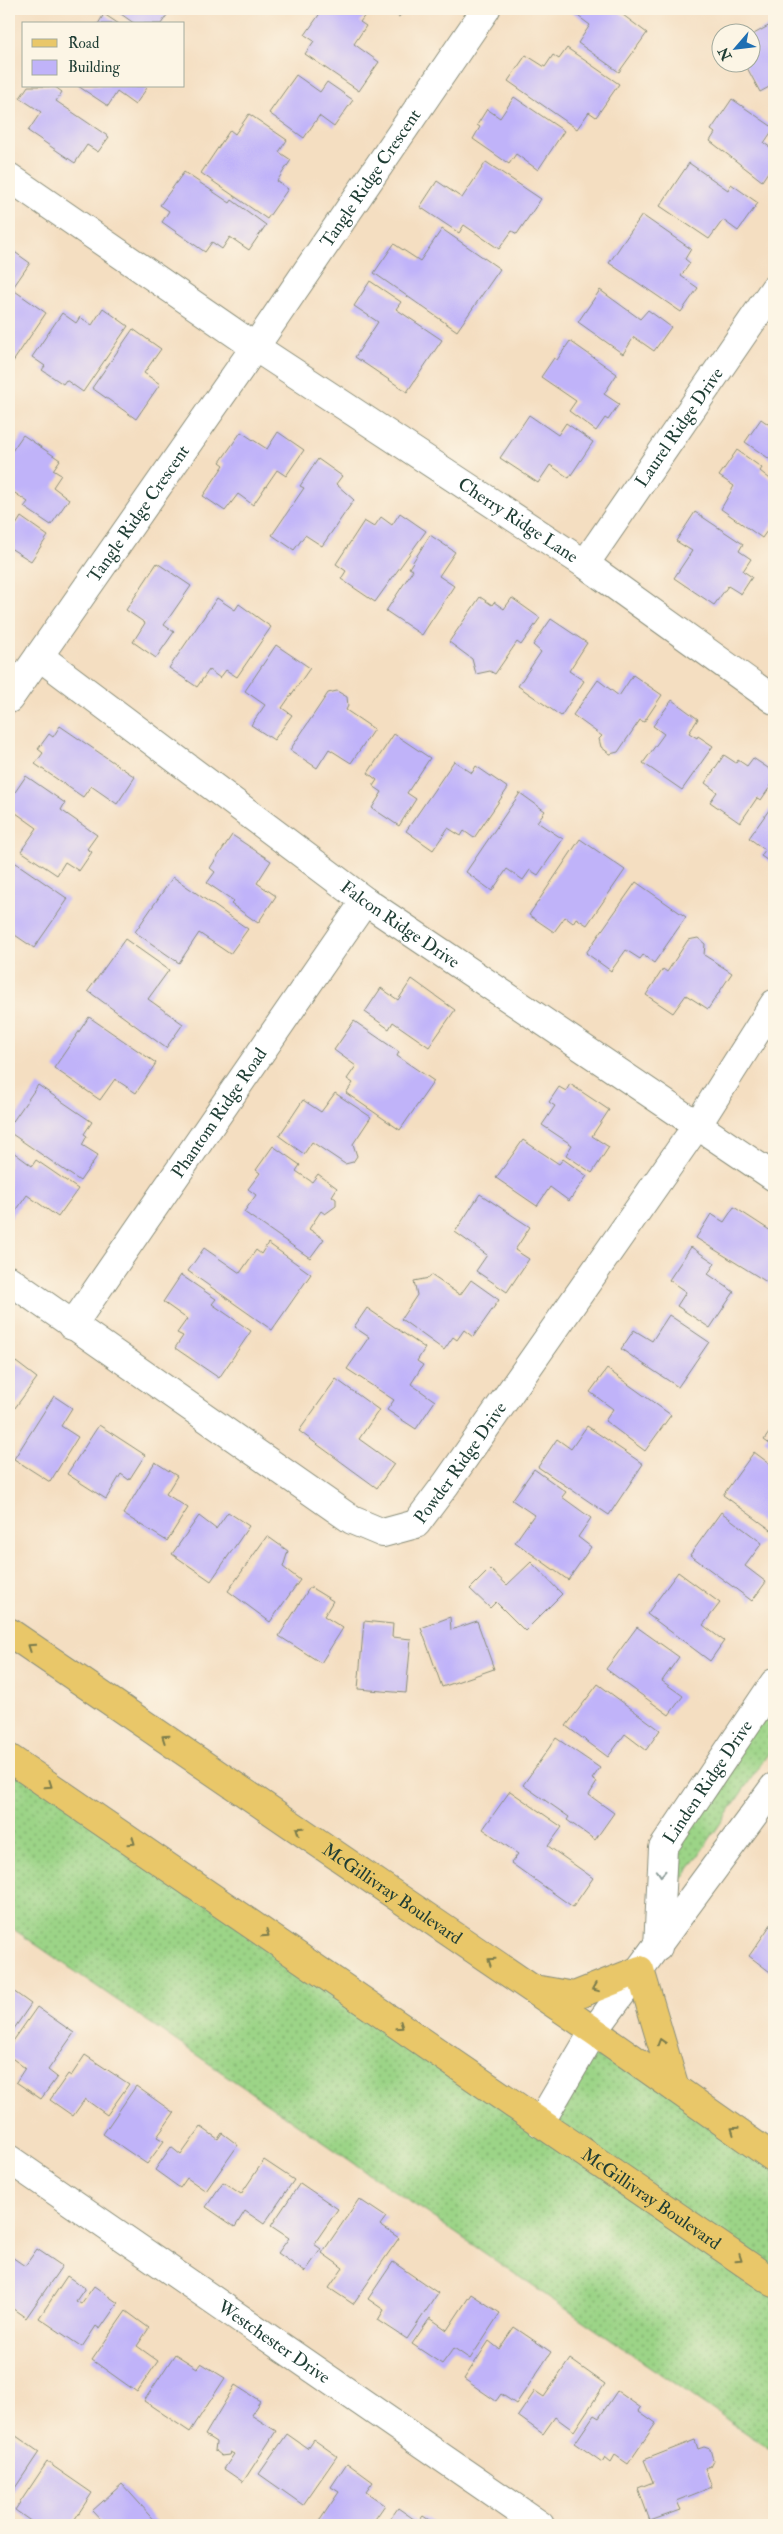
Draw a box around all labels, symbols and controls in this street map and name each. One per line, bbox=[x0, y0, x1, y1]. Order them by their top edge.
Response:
legend bbox=[22, 22, 185, 88]
north arrow bbox=[710, 22, 760, 72]
text: Road bbox=[68, 34, 100, 53]
text: N bbox=[714, 44, 736, 64]
text: Building bbox=[68, 58, 120, 77]
street label: Tangle Ridge Crescent bbox=[315, 105, 426, 252]
street label: Laurel Ridge Drive bbox=[630, 363, 729, 492]
street label: Tangle Ridge Crescent bbox=[83, 441, 195, 587]
street label: Cherry Ridge Lane bbox=[453, 473, 583, 569]
street label: Falcon Ridge Drive bbox=[336, 876, 464, 974]
street label: Phantom Ridge Road bbox=[167, 1043, 272, 1183]
street label: Powder Ridge Drive bbox=[409, 1397, 512, 1529]
one-way arrow bbox=[27, 1644, 36, 1653]
street label: Linden Ridge Drive bbox=[658, 1715, 758, 1848]
one-way arrow bbox=[161, 1735, 171, 1744]
one-way arrow bbox=[44, 1779, 53, 1789]
one-way arrow bbox=[295, 1827, 305, 1836]
one-way arrow bbox=[126, 1836, 136, 1845]
street label: McGillivray Boulevard bbox=[318, 1838, 466, 1950]
one-way arrow bbox=[656, 1869, 667, 1877]
one-way arrow bbox=[260, 1928, 270, 1937]
one-way arrow bbox=[487, 1958, 497, 1967]
one-way arrow bbox=[591, 1982, 600, 1992]
one-way arrow bbox=[394, 2020, 403, 2030]
one-way arrow bbox=[657, 2038, 667, 2046]
one-way arrow bbox=[731, 2127, 740, 2136]
street label: McGillivray Boulevard bbox=[577, 2143, 725, 2255]
one-way arrow bbox=[733, 2253, 743, 2262]
street label: Westchester Drive bbox=[212, 2295, 335, 2389]

